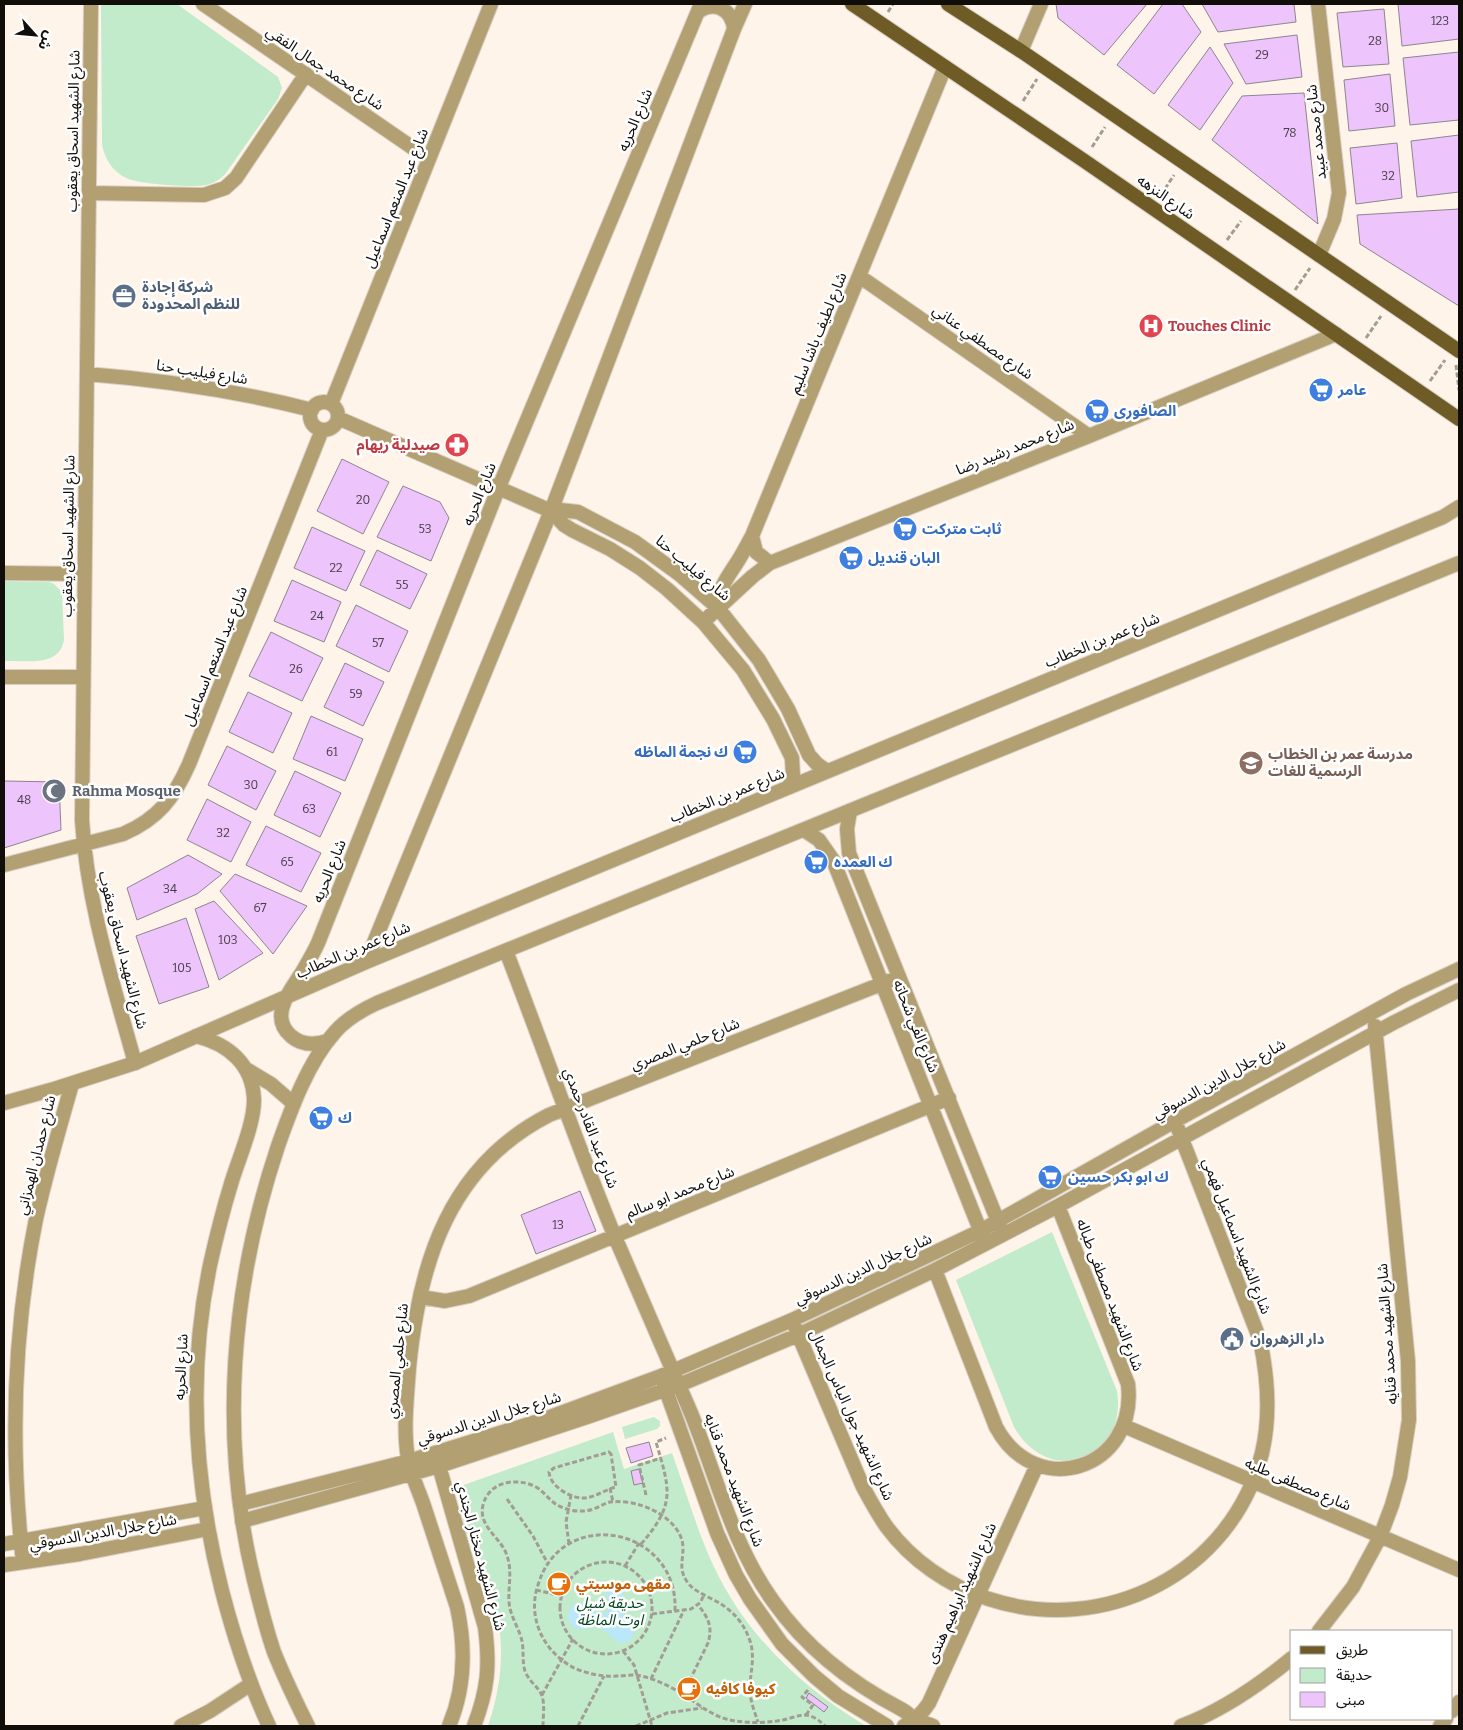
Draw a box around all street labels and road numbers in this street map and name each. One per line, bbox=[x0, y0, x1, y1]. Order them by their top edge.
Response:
street label: شارع محمد جمال الفقي bbox=[261, 22, 387, 117]
street label: شارع الشهيد اسحاق يعقوب bbox=[63, 50, 86, 212]
street label: شارع محمد عبيد bbox=[1302, 83, 1333, 180]
street label: شارع الحريه bbox=[614, 86, 659, 155]
street label: شارع عبد المنعم اسماعيل bbox=[360, 125, 435, 272]
street label: شارع النزهه bbox=[1132, 171, 1198, 226]
street label: شارع لطيف باشا سليم bbox=[785, 269, 853, 398]
street label: شارع مصطفي عناني bbox=[928, 301, 1037, 386]
street label: شارع فيليب حنا bbox=[155, 356, 249, 391]
street label: شارع محمد رشيد رضا bbox=[953, 415, 1078, 482]
street label: شارع الشهيد اسحاق يعقوب bbox=[58, 455, 81, 617]
street label: شارع الحريه bbox=[458, 460, 503, 529]
street label: شارع فيليب حنا bbox=[650, 531, 734, 607]
street label: شارع عبد المنعم اسماعيل bbox=[179, 583, 254, 730]
street label: شارع عمر بن الخطاب bbox=[1042, 609, 1163, 674]
street label: شارع عمر بن الخطاب bbox=[667, 764, 788, 829]
street label: شارع الحريه bbox=[308, 837, 353, 906]
street label: شارع الشهيد اسحاق يعقوب bbox=[92, 869, 151, 1032]
street label: شارع عمر بن الخطاب bbox=[293, 918, 414, 985]
street label: شارع الفي شحاته bbox=[886, 977, 943, 1076]
street label: شارع حلمي المصري bbox=[628, 1014, 743, 1077]
street label: شارع جلال الدين الدسوقي bbox=[1149, 1035, 1290, 1126]
street label: شارع عبد القادر حمدي bbox=[557, 1065, 622, 1192]
street label: شارع حمدان الهمزاني bbox=[12, 1093, 63, 1217]
street label: شارع الشهيد اسماعيل فهمي bbox=[1196, 1155, 1275, 1318]
street label: شارع محمد ابو سالم bbox=[623, 1162, 738, 1225]
street label: شارع الشهيد مصطفى طباله bbox=[1070, 1216, 1147, 1375]
street label: شارع جلال الدين الدسوقي bbox=[791, 1229, 936, 1311]
street label: شارع الشهيد محمد قنايه bbox=[1373, 1262, 1404, 1405]
street label: شارع حلمي المصري bbox=[382, 1302, 415, 1420]
street label: شارع الشهيد جول الياس الجمال bbox=[803, 1327, 898, 1505]
street label: شارع الحريه bbox=[170, 1333, 195, 1401]
street label: شارع جلال الدين الدسوقي bbox=[415, 1387, 564, 1451]
street label: شارع الشهيد محمد قنايه bbox=[697, 1411, 768, 1551]
street label: شارع مصطفى طلبه bbox=[1241, 1454, 1354, 1517]
street label: شارع الشهيد مختار الجندي bbox=[449, 1479, 510, 1634]
street label: شارع جلال الدين الدسوقي bbox=[28, 1510, 179, 1557]
street label: شارع الشهيد ابراهيم هندى bbox=[922, 1520, 1003, 1667]

